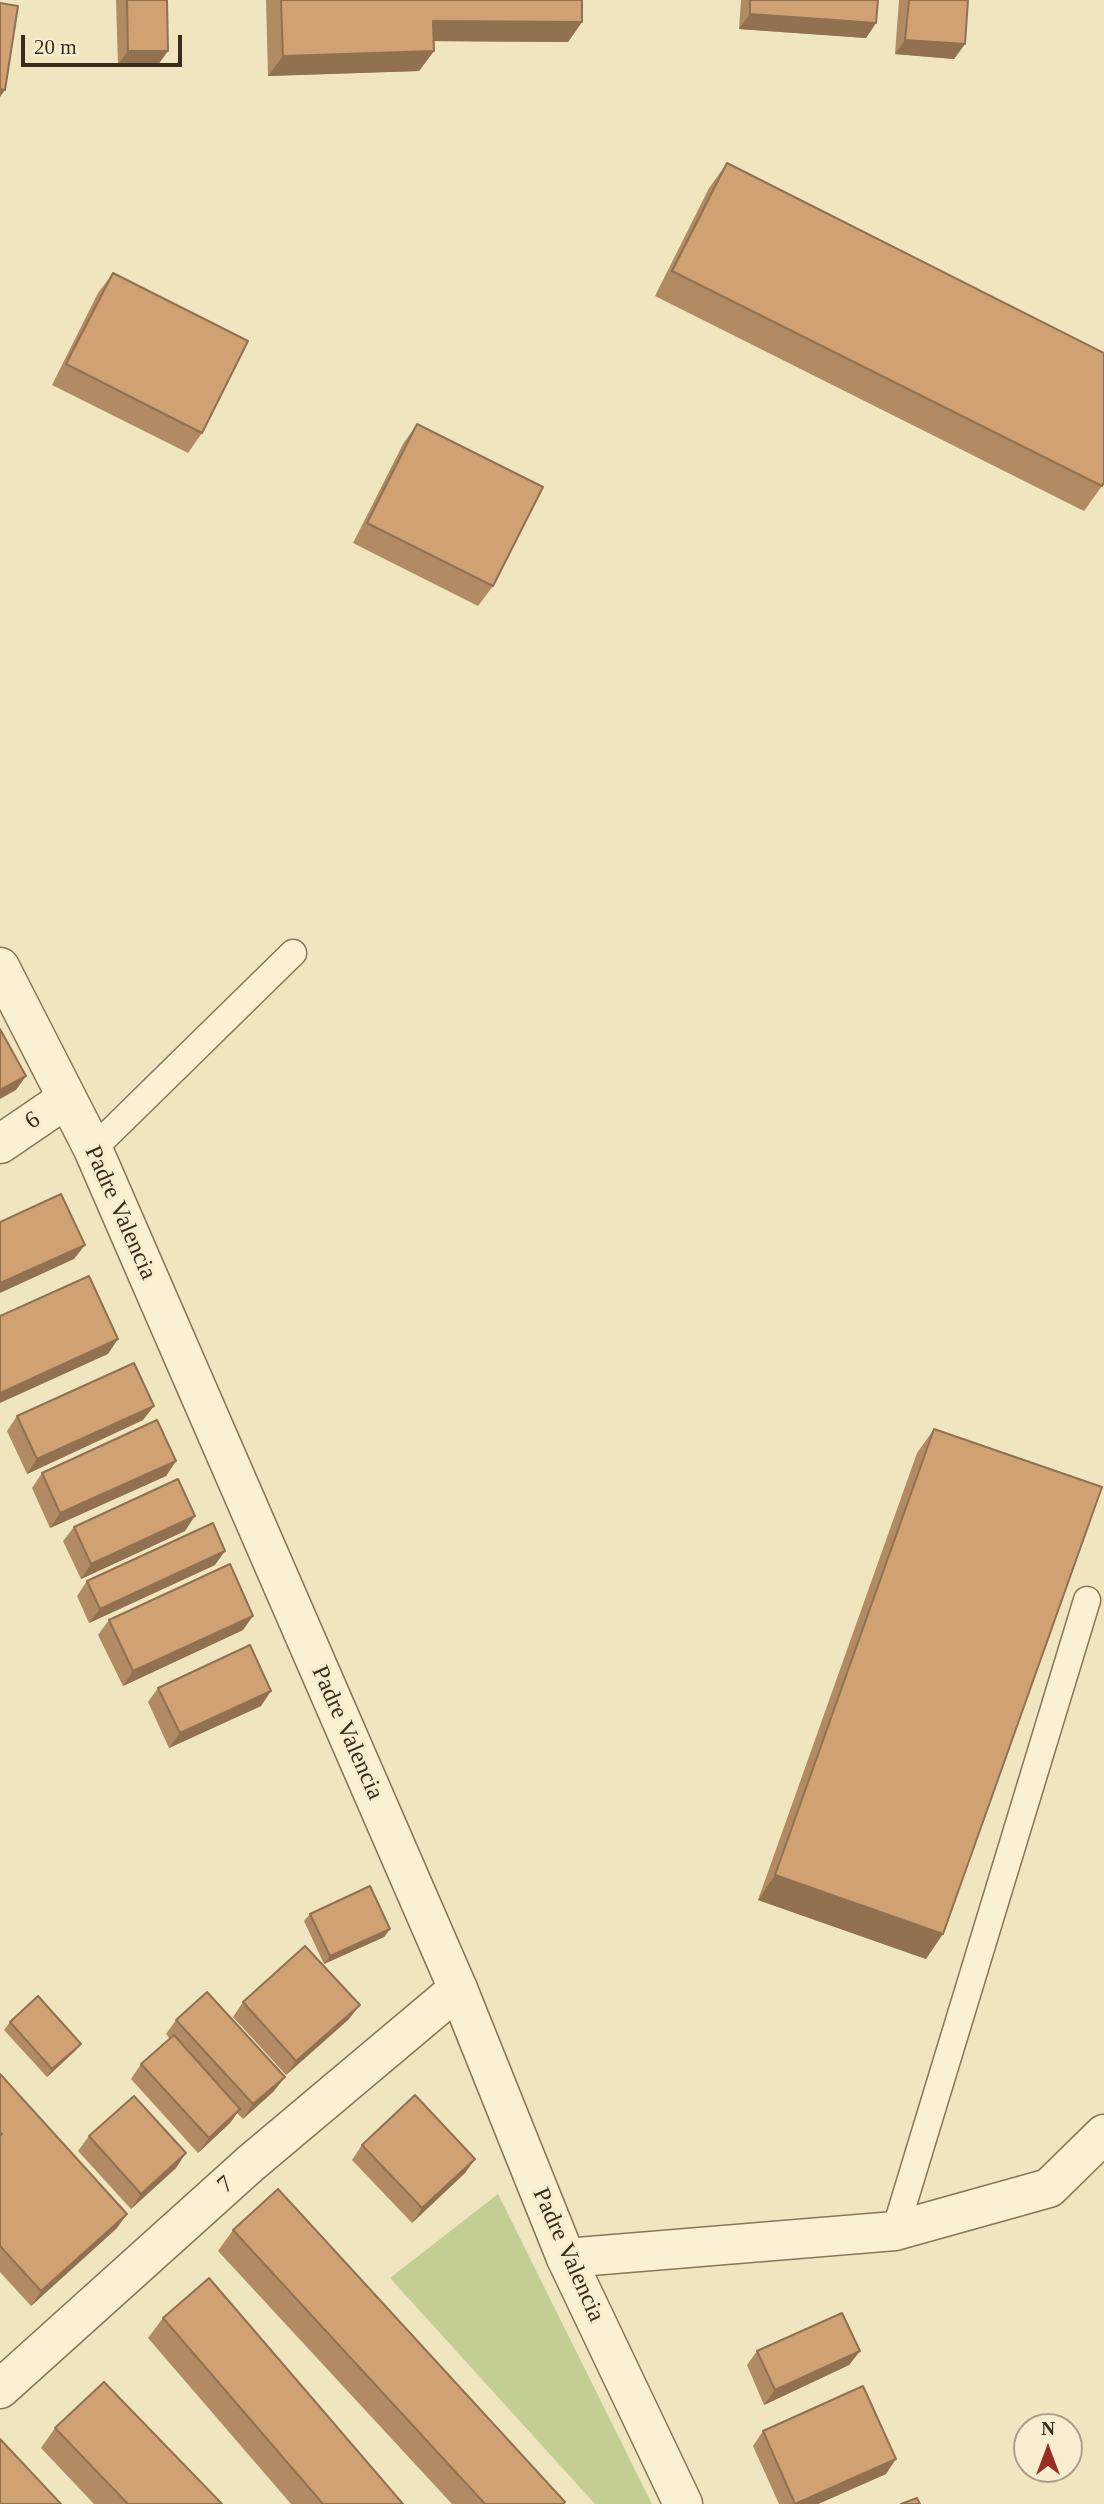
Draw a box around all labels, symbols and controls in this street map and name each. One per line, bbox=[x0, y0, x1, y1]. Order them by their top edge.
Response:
scale bar bbox=[24, 21, 186, 65]
text: 20 m bbox=[34, 35, 77, 59]
street label: 6 bbox=[20, 1106, 46, 1136]
street label: Padre Valencia bbox=[78, 1142, 162, 1284]
street label: Padre Valencia bbox=[305, 1662, 389, 1804]
street label: 7 bbox=[212, 2170, 240, 2200]
street label: Padre Valencia bbox=[526, 2184, 610, 2326]
north arrow bbox=[1013, 2413, 1083, 2483]
text: N bbox=[1041, 2418, 1055, 2439]

